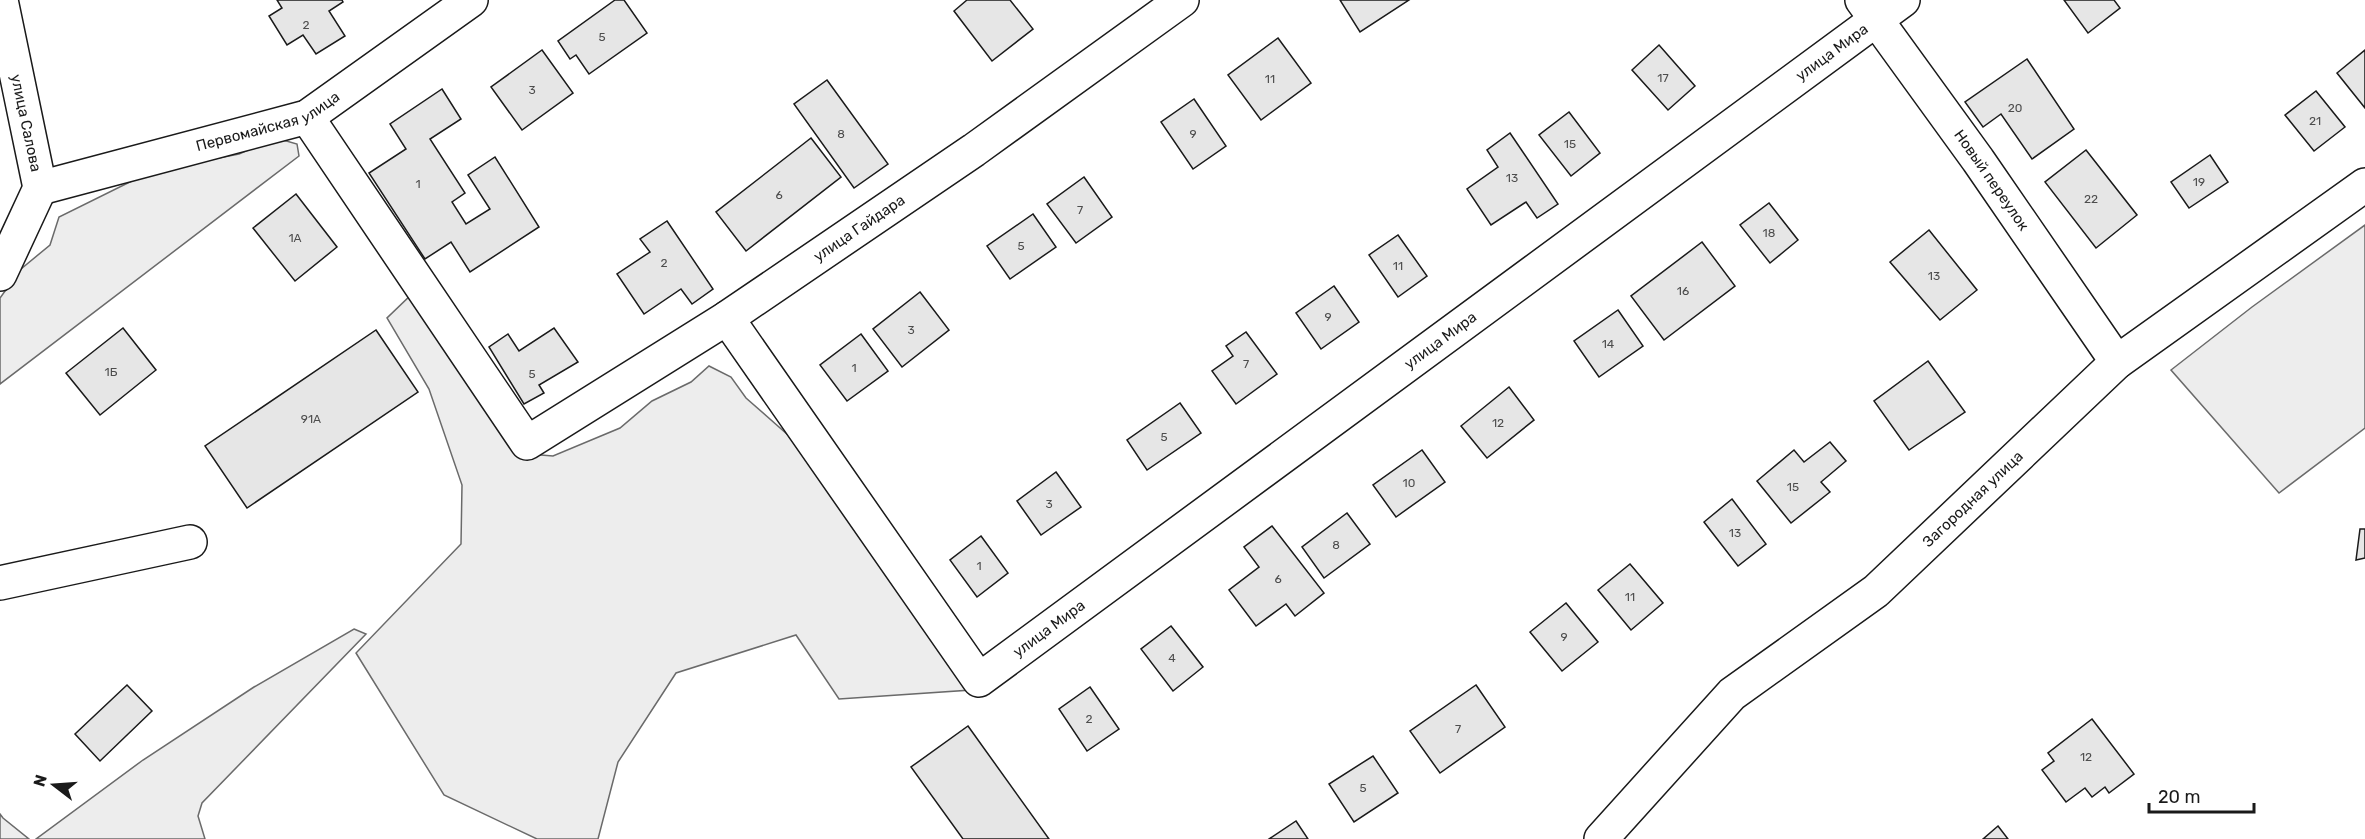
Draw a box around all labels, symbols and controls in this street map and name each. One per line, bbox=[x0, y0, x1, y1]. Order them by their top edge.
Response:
house number: 2 bbox=[302, 18, 310, 32]
street label: улица Мира bbox=[1792, 20, 1871, 85]
house number: 5 bbox=[598, 30, 606, 44]
house number: 17 bbox=[1657, 71, 1669, 85]
house number: 11 bbox=[1265, 72, 1275, 86]
street label: улица Салова bbox=[7, 73, 45, 173]
house number: 3 bbox=[528, 83, 536, 97]
street label: Первомайская улица bbox=[194, 88, 343, 155]
house number: 20 bbox=[2008, 101, 2022, 115]
house number: 21 bbox=[2309, 114, 2321, 128]
street label: Новый переулок bbox=[1950, 126, 2033, 234]
house number: 8 bbox=[837, 127, 845, 141]
house number: 9 bbox=[1189, 127, 1197, 141]
house number: 15 bbox=[1564, 137, 1576, 151]
house number: 13 bbox=[1506, 171, 1518, 185]
house number: 19 bbox=[2193, 175, 2205, 189]
house number: 1 bbox=[415, 177, 421, 191]
house number: 6 bbox=[775, 188, 783, 202]
street label: улица Гайдара bbox=[810, 191, 908, 266]
house number: 22 bbox=[2084, 192, 2098, 206]
house number: 7 bbox=[1077, 203, 1083, 217]
house number: 18 bbox=[1763, 226, 1775, 240]
house number: 1А bbox=[288, 231, 302, 245]
house number: 5 bbox=[1017, 239, 1025, 253]
house number: 2 bbox=[660, 256, 668, 270]
house number: 11 bbox=[1393, 259, 1403, 273]
house number: 13 bbox=[1928, 269, 1940, 283]
house number: 16 bbox=[1677, 284, 1689, 298]
street label: улица Мира bbox=[1401, 308, 1480, 373]
house number: 9 bbox=[1324, 310, 1332, 324]
house number: 3 bbox=[907, 323, 915, 337]
house number: 14 bbox=[1602, 337, 1615, 351]
house number: 7 bbox=[1243, 357, 1249, 371]
house number: 1 bbox=[851, 361, 857, 375]
house number: 1Б bbox=[105, 365, 118, 379]
house number: 5 bbox=[528, 367, 536, 381]
house number: 91А bbox=[301, 412, 321, 426]
house number: 12 bbox=[1492, 416, 1504, 430]
house number: 5 bbox=[1160, 430, 1168, 444]
street label: Загородная улица bbox=[1919, 447, 2027, 551]
house number: 10 bbox=[1403, 476, 1415, 490]
house number: 15 bbox=[1787, 480, 1799, 494]
house number: 3 bbox=[1045, 497, 1053, 511]
house number: 13 bbox=[1729, 526, 1741, 540]
house number: 8 bbox=[1332, 538, 1340, 552]
house number: 1 bbox=[976, 559, 982, 573]
house number: 6 bbox=[1274, 572, 1282, 586]
house number: 11 bbox=[1625, 590, 1635, 604]
street label: улица Мира bbox=[1009, 596, 1089, 661]
house number: 9 bbox=[1560, 630, 1568, 644]
house number: 4 bbox=[1168, 651, 1176, 665]
house number: 2 bbox=[1085, 712, 1093, 726]
house number: 7 bbox=[1455, 722, 1461, 736]
house number: 12 bbox=[2080, 750, 2092, 764]
north arrow bbox=[24, 755, 84, 815]
text: N bbox=[29, 772, 51, 789]
scale bar bbox=[2149, 776, 2254, 814]
house number: 5 bbox=[1359, 781, 1367, 795]
text: 20 m bbox=[2158, 786, 2200, 808]

